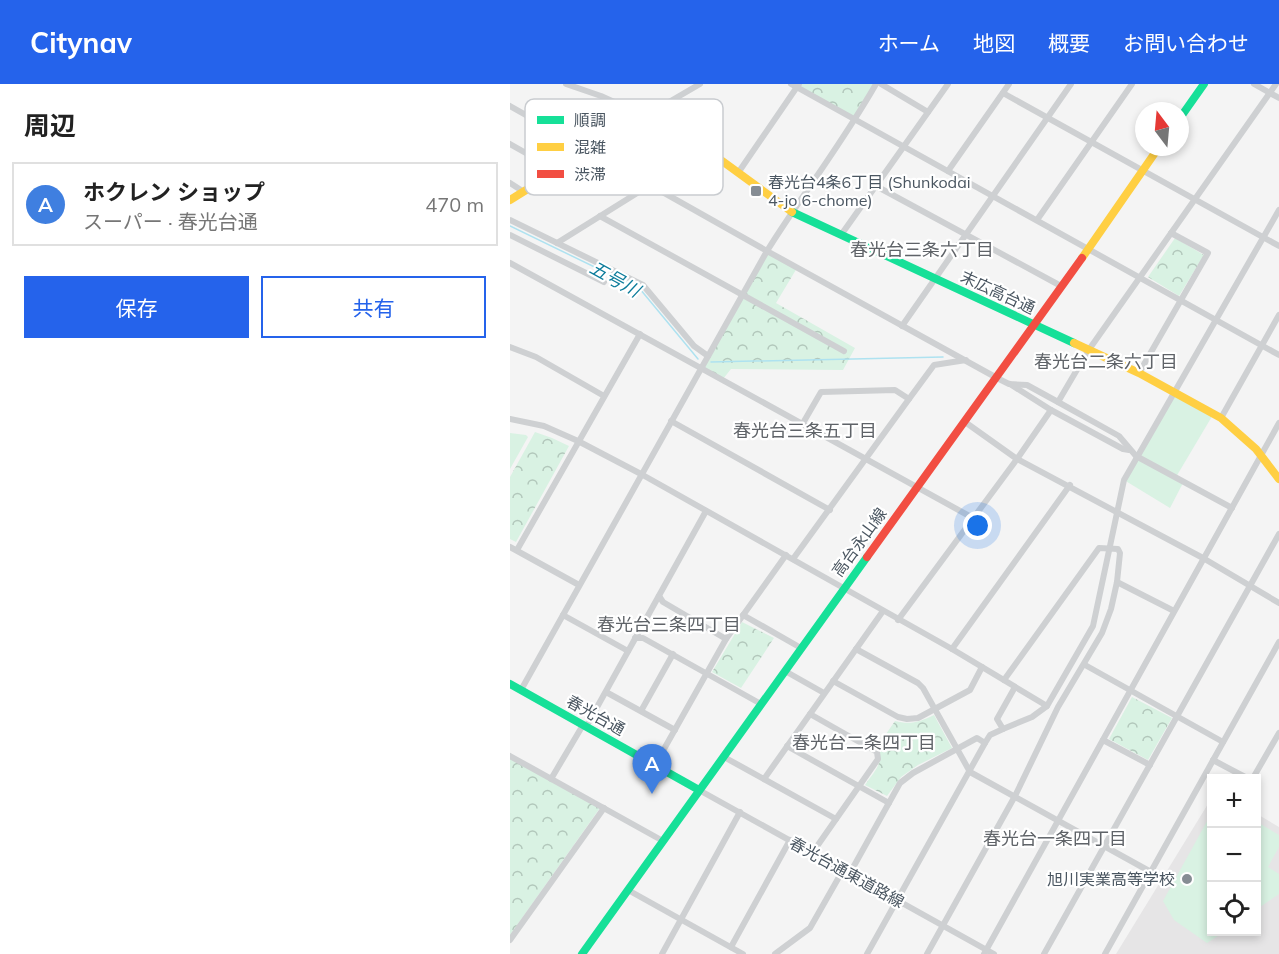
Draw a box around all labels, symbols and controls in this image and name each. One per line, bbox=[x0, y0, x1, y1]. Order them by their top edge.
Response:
text: Citynav bbox=[30, 25, 132, 60]
text: ホーム bbox=[878, 30, 940, 56]
text: 地図 bbox=[973, 30, 1015, 56]
text: 概要 bbox=[1048, 30, 1090, 56]
text: お問い合わせ bbox=[1123, 30, 1249, 56]
legend bbox=[525, 99, 723, 195]
north arrow bbox=[1135, 102, 1189, 156]
text: 周辺 bbox=[24, 109, 76, 142]
text: 順調 bbox=[574, 110, 606, 130]
text: 混雑 bbox=[574, 137, 606, 157]
text: 渋滞 bbox=[574, 164, 606, 184]
place label: 春光台4条6丁目 (Shunkodai 4-jo 6-chome) bbox=[768, 172, 971, 210]
text: ホクレン ショップ bbox=[83, 178, 265, 206]
marker: 春光台4条6丁目 (Shunkodai 4-jo 6-chome) bbox=[749, 184, 763, 198]
text: A bbox=[38, 192, 53, 217]
text: 470 m bbox=[425, 192, 484, 217]
text: スーパー · 春光台通 bbox=[83, 209, 258, 234]
district label: 春光台三条六丁目 bbox=[850, 238, 994, 261]
water label: 五号川 bbox=[586, 256, 646, 303]
street label: 末広高台通 bbox=[958, 266, 1038, 318]
button: 保存 bbox=[24, 276, 249, 338]
button: 共有 bbox=[261, 276, 486, 338]
district label: 春光台二条六丁目 bbox=[1034, 350, 1178, 373]
district label: 春光台三条五丁目 bbox=[733, 419, 877, 442]
street label: 高台永山線 bbox=[827, 504, 891, 580]
your location bbox=[963, 511, 992, 540]
district label: 春光台三条四丁目 bbox=[597, 613, 741, 636]
street label: 春光台通 bbox=[563, 691, 629, 739]
district label: 春光台二条四丁目 bbox=[792, 731, 936, 754]
pin: A bbox=[632, 744, 672, 794]
map controls bbox=[1207, 774, 1261, 936]
button: + bbox=[1207, 774, 1261, 828]
district label: 春光台一条四丁目 bbox=[983, 827, 1127, 850]
button: − bbox=[1207, 828, 1261, 882]
street label: 春光台通東道路線 bbox=[786, 832, 908, 912]
place label: 旭川実業高等学校 bbox=[1047, 869, 1175, 889]
marker: 旭川実業高等学校 bbox=[1180, 872, 1194, 886]
button: locate bbox=[1207, 882, 1261, 936]

